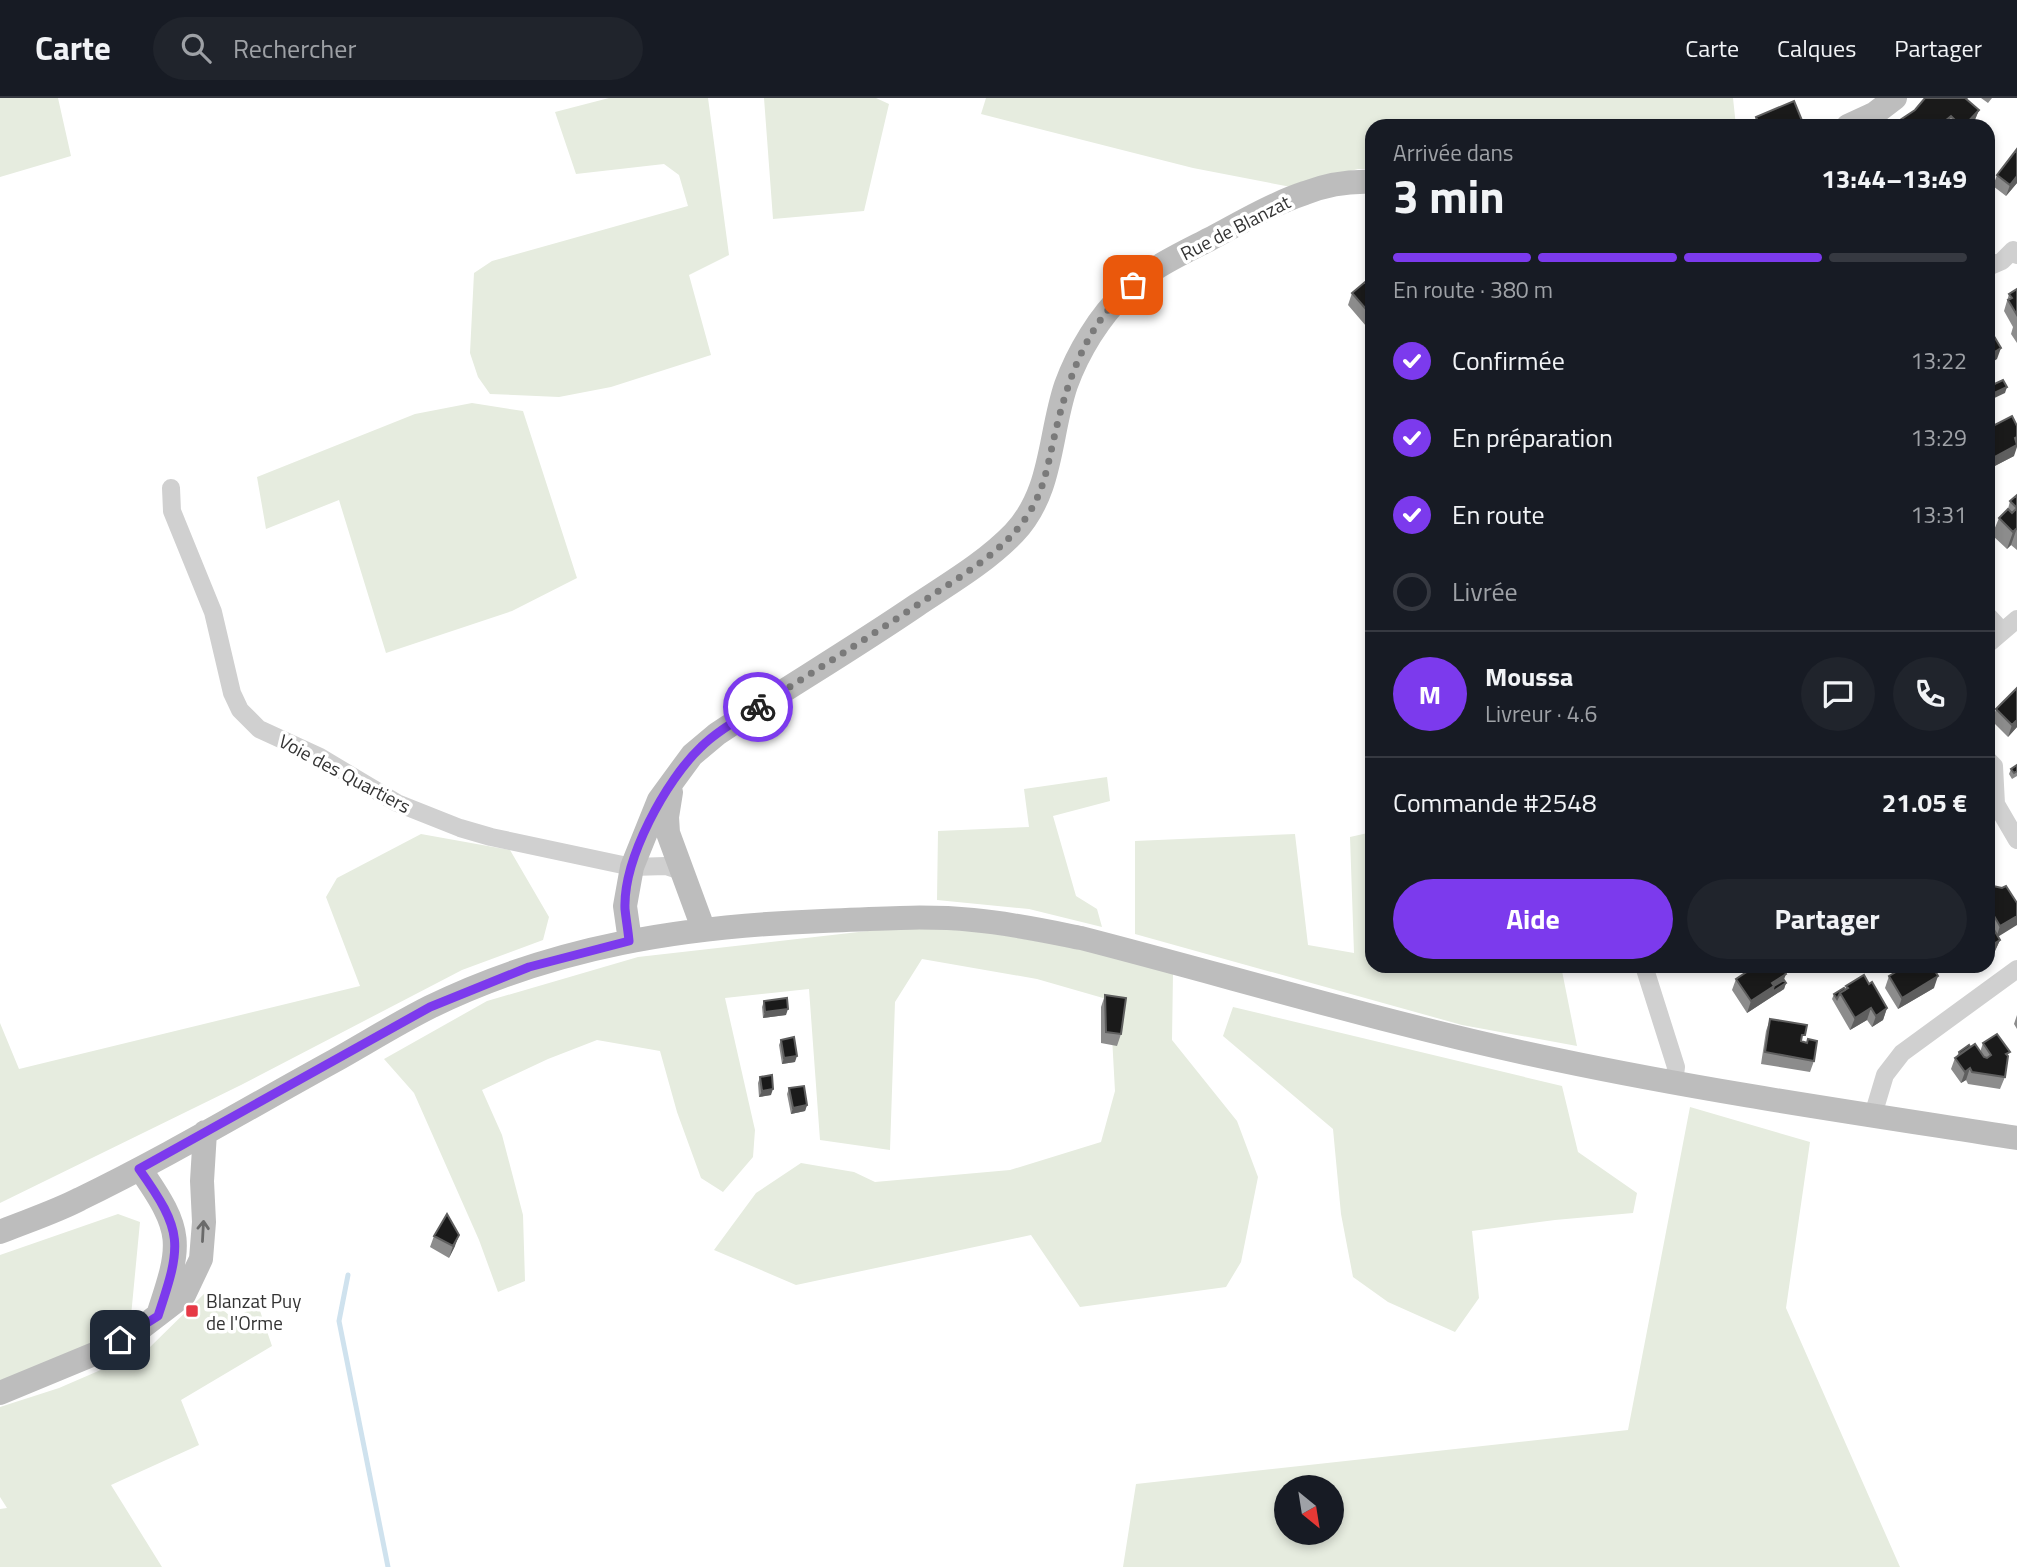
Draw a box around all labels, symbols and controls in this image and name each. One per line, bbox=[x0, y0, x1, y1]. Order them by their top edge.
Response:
search box bbox=[153, 17, 643, 80]
text: Carte bbox=[35, 23, 111, 73]
icon: search bbox=[177, 29, 215, 67]
text: Rechercher bbox=[233, 29, 356, 68]
text: Carte bbox=[1685, 30, 1739, 66]
text: Calques bbox=[1777, 30, 1856, 66]
text: Partager bbox=[1894, 30, 1982, 66]
text: Arrivée dans bbox=[1393, 135, 1514, 170]
text: 13:44–13:49 bbox=[1821, 159, 1967, 198]
text: 3 min bbox=[1393, 161, 1505, 231]
street label: Rue de Blanzat bbox=[1175, 187, 1295, 267]
pin bbox=[1103, 255, 1163, 315]
icon: bag bbox=[1114, 266, 1152, 304]
text: En route · 380 m bbox=[1393, 272, 1553, 307]
text: Confirmée bbox=[1452, 341, 1565, 380]
icon: check bbox=[1393, 342, 1431, 380]
text: 13:22 bbox=[1910, 343, 1967, 378]
text: En préparation bbox=[1452, 418, 1613, 457]
icon: check bbox=[1393, 419, 1431, 457]
text: 13:29 bbox=[1910, 420, 1967, 455]
text: En route bbox=[1452, 495, 1545, 534]
icon: check bbox=[1393, 496, 1431, 534]
text: 13:31 bbox=[1910, 497, 1967, 532]
text: Livrée bbox=[1452, 572, 1518, 611]
text: Moussa bbox=[1485, 657, 1573, 696]
button: chat bbox=[1801, 657, 1875, 731]
button: phone bbox=[1893, 657, 1967, 731]
courier bbox=[723, 672, 793, 742]
text: M bbox=[1419, 675, 1441, 714]
icon: bike bbox=[739, 688, 777, 726]
text: Livreur · 4.6 bbox=[1485, 696, 1597, 731]
street label: Voie des Quartiers bbox=[274, 726, 416, 820]
text: Commande #2548 bbox=[1393, 783, 1596, 822]
text: 21.05 € bbox=[1882, 783, 1967, 822]
button: Aide bbox=[1393, 879, 1673, 959]
button: Partager bbox=[1687, 879, 1967, 959]
one-way arrow bbox=[197, 1220, 210, 1242]
place label: Blanzat Puy de l'Orme bbox=[206, 1286, 301, 1337]
marker: Blanzat Puy de l'Orme bbox=[184, 1303, 200, 1319]
pin bbox=[90, 1310, 150, 1370]
icon: home bbox=[101, 1321, 139, 1359]
north arrow bbox=[1274, 1475, 1344, 1545]
map controls bbox=[1274, 1475, 1344, 1545]

